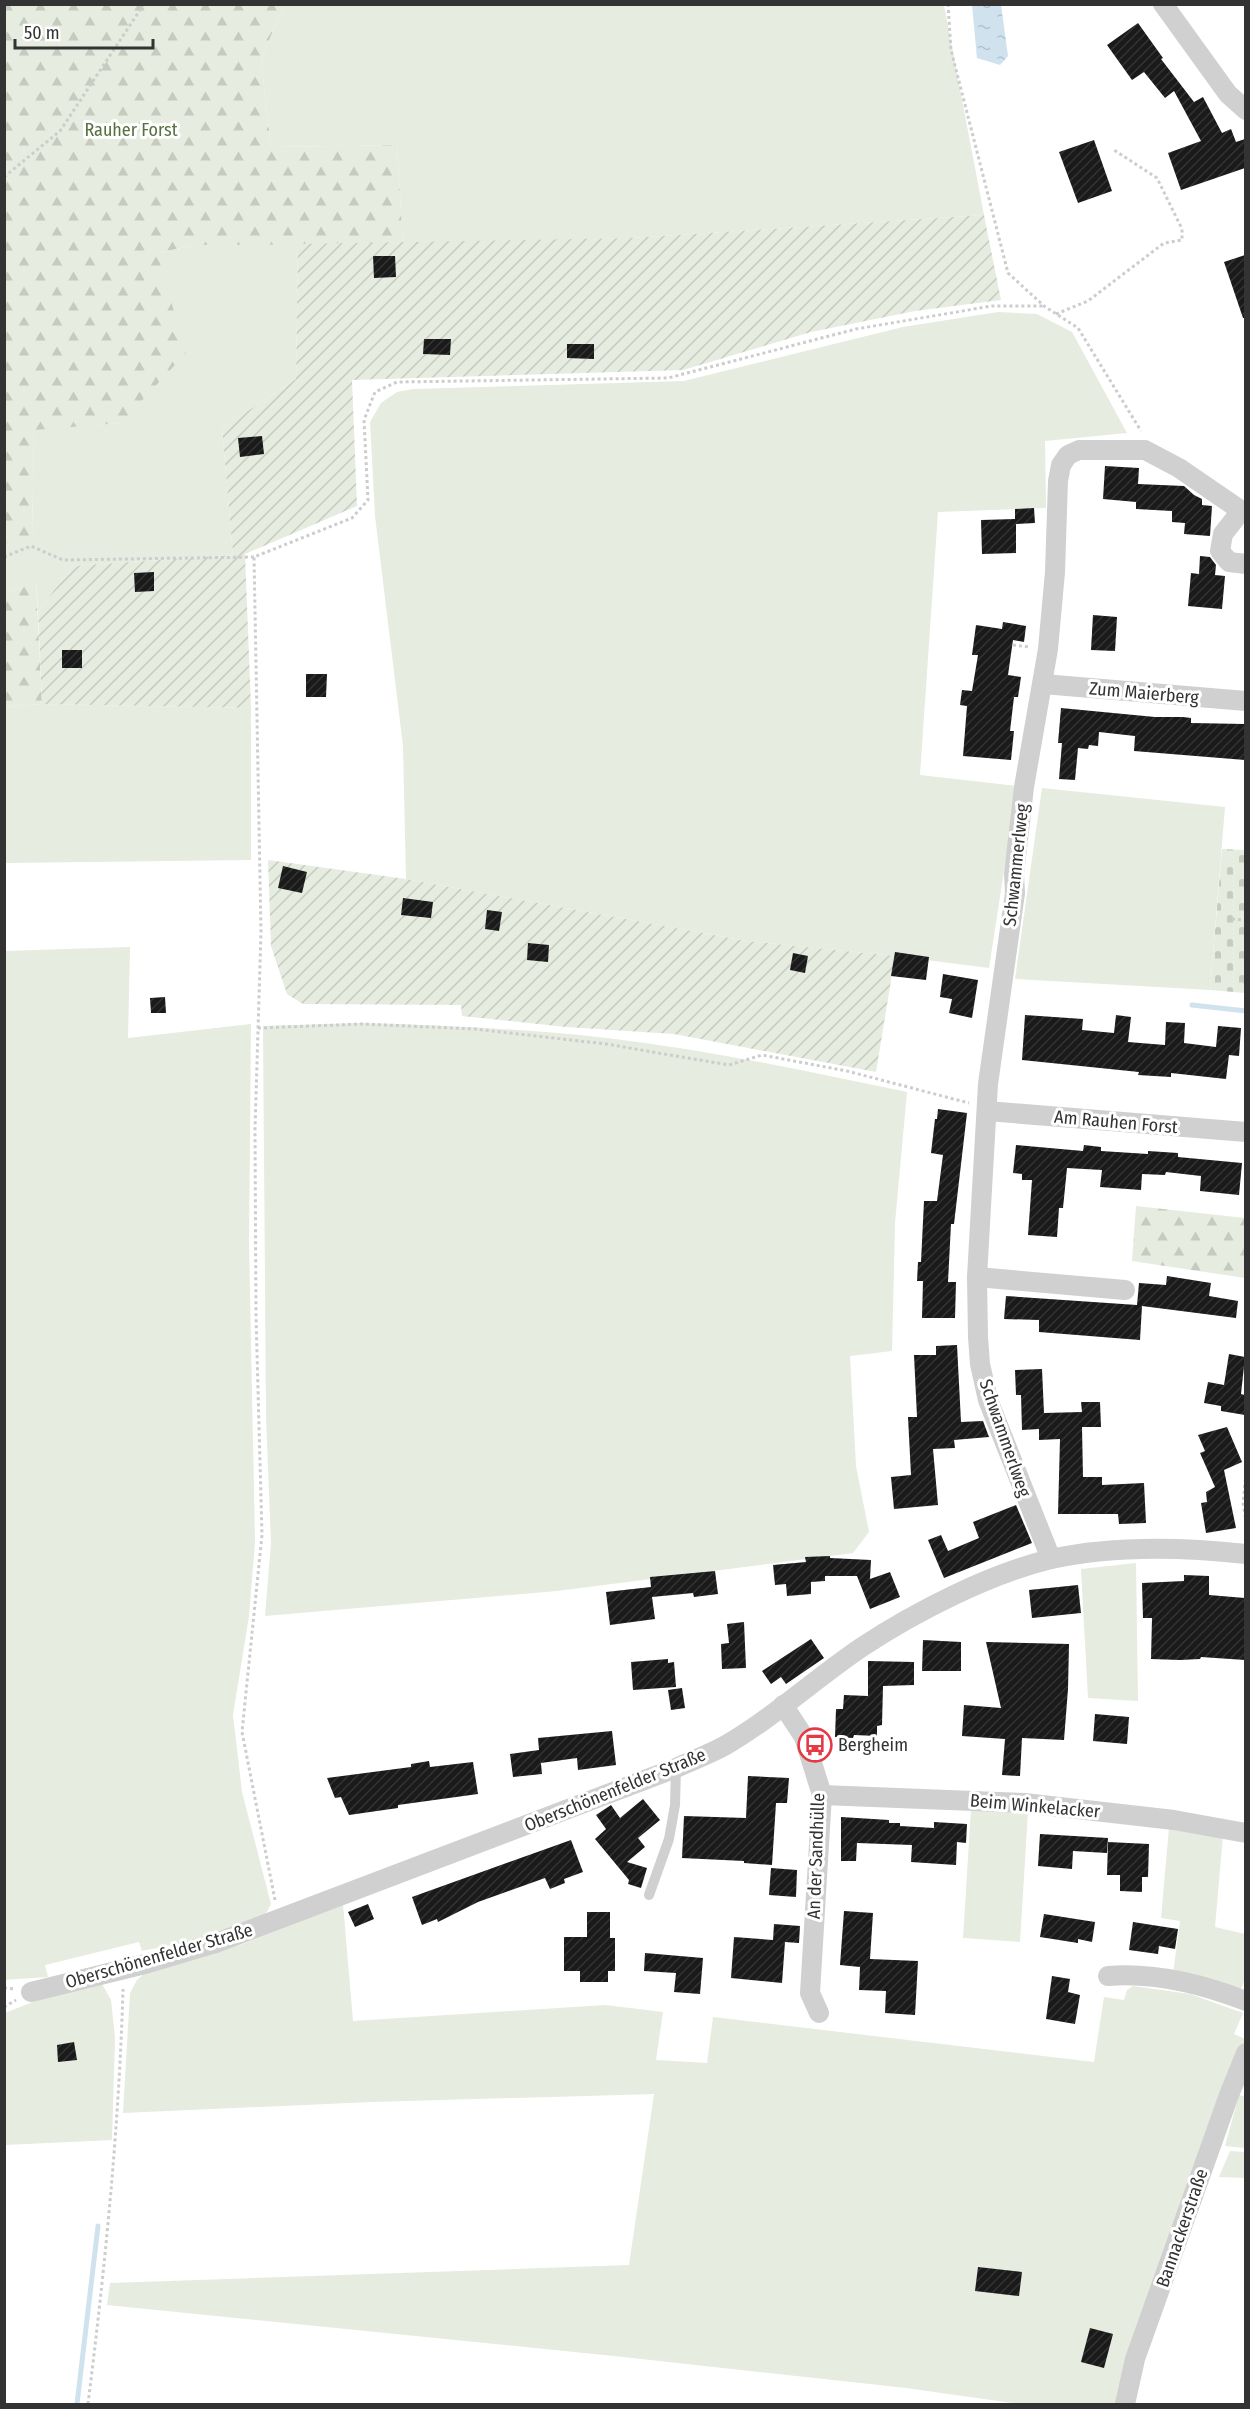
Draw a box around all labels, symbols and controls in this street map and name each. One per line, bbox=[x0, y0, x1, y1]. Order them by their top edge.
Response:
scale bar bbox=[15, 12, 153, 50]
text: 50 m bbox=[24, 22, 60, 44]
park label: Rauher Forst bbox=[84, 119, 178, 141]
street label: Zum Maierberg bbox=[1088, 677, 1200, 709]
street label: Schwammerlweg bbox=[999, 802, 1033, 927]
street label: Am Rauhen Forst bbox=[1053, 1106, 1179, 1138]
street label: Schwammerlweg bbox=[975, 1376, 1036, 1500]
bus stop icon: Bergheim bbox=[797, 1727, 833, 1763]
place label: Bergheim bbox=[838, 1734, 908, 1756]
street label: Oberschönenfelder Straße bbox=[521, 1743, 709, 1837]
street label: Beim Winkelacker bbox=[969, 1789, 1102, 1823]
street label: An der Sandhülle bbox=[803, 1792, 829, 1920]
street label: Oberschönenfelder Straße bbox=[63, 1919, 255, 1993]
street label: Bannackerstraße bbox=[1151, 2166, 1213, 2290]

